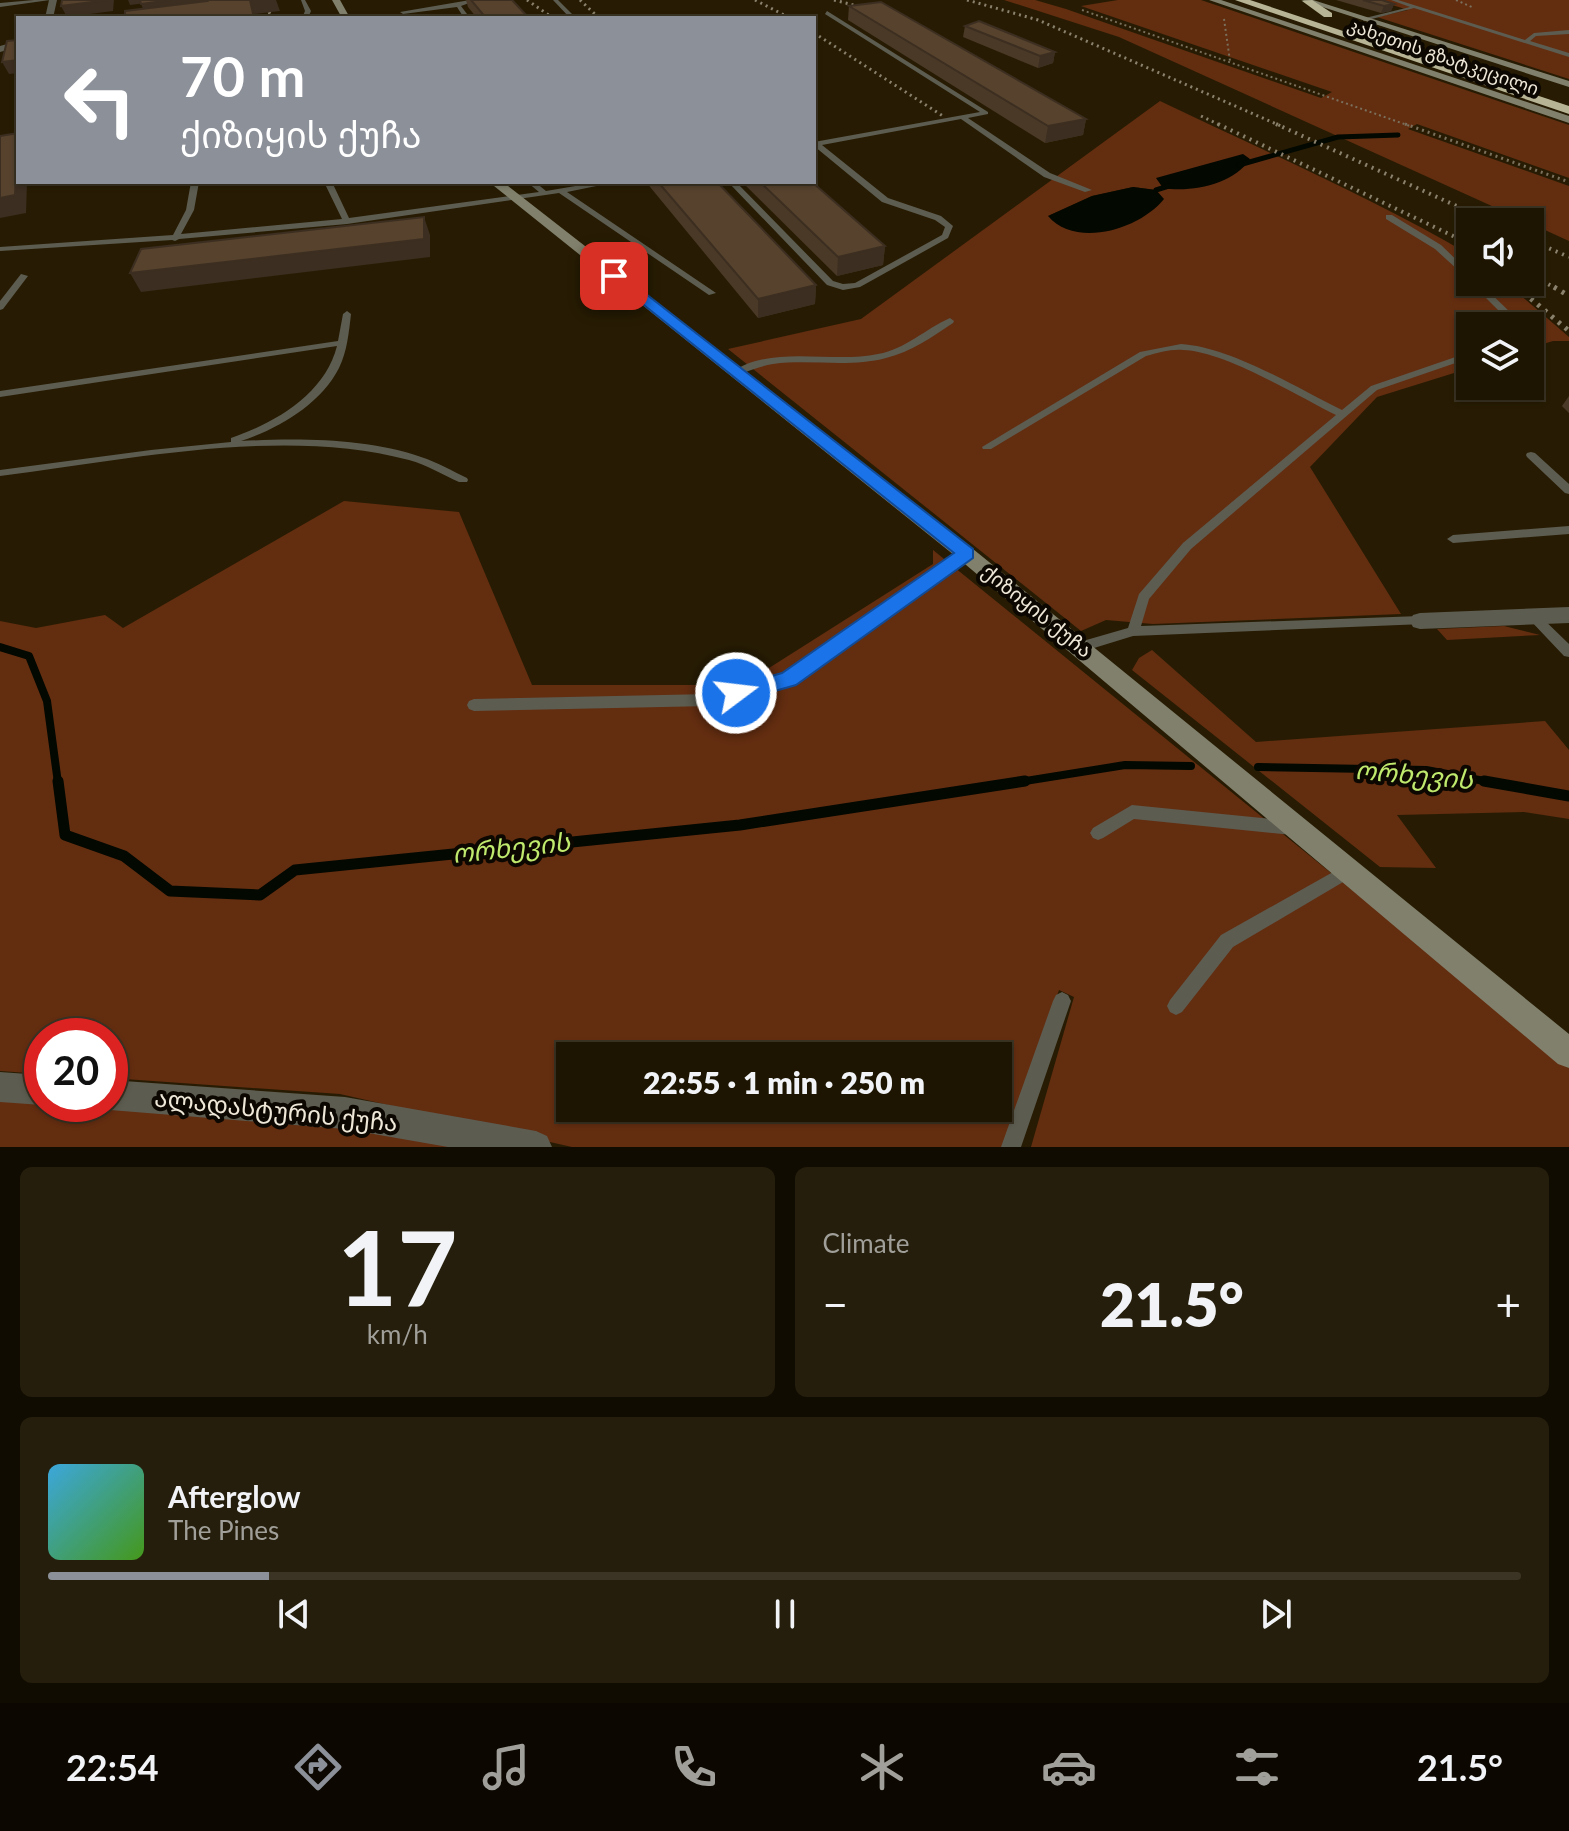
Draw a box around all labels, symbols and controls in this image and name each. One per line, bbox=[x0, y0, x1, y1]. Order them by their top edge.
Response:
street label: კახეთის გზატკეცილი bbox=[1345, 13, 1542, 100]
text: 70 m bbox=[180, 42, 305, 109]
icon: left bbox=[48, 48, 152, 152]
text: ქიზიყის ქუჩა bbox=[180, 112, 422, 156]
map controls bbox=[1456, 208, 1544, 400]
button: sound bbox=[1456, 208, 1544, 296]
pin bbox=[580, 242, 648, 310]
icon: arrive bbox=[592, 254, 636, 298]
button: layers bbox=[1456, 312, 1544, 400]
street label: ქიზიყის ქუჩა bbox=[977, 559, 1097, 663]
position arrow bbox=[694, 651, 778, 735]
water label: ორხევის bbox=[1354, 753, 1476, 796]
water label: ორხევის bbox=[451, 825, 573, 870]
speed limit sign: 20 bbox=[24, 1018, 128, 1122]
text: 22:55 · 1 min · 250 m bbox=[643, 1064, 925, 1100]
street label: ალადასტურის ქუჩა bbox=[153, 1082, 399, 1138]
text: 17 bbox=[337, 1203, 458, 1328]
text: Climate bbox=[823, 1227, 909, 1259]
text: 21.5° bbox=[1100, 1268, 1244, 1340]
text: − bbox=[823, 1278, 848, 1330]
text: + bbox=[1495, 1278, 1521, 1330]
text: km/h bbox=[367, 1318, 428, 1350]
text: Afterglow bbox=[168, 1478, 301, 1514]
text: The Pines bbox=[168, 1514, 279, 1546]
icon: previous bbox=[272, 1592, 316, 1636]
icon: pause bbox=[763, 1592, 807, 1636]
icon: next bbox=[1254, 1592, 1298, 1636]
icon: directions bbox=[290, 1739, 346, 1795]
icon: music bbox=[478, 1739, 534, 1795]
icon: phone bbox=[666, 1739, 722, 1795]
icon: climate bbox=[854, 1739, 910, 1795]
icon: car bbox=[1041, 1739, 1097, 1795]
icon: filters bbox=[1229, 1739, 1285, 1795]
text: 22:54 bbox=[66, 1745, 159, 1789]
text: 21.5° bbox=[1417, 1745, 1503, 1789]

